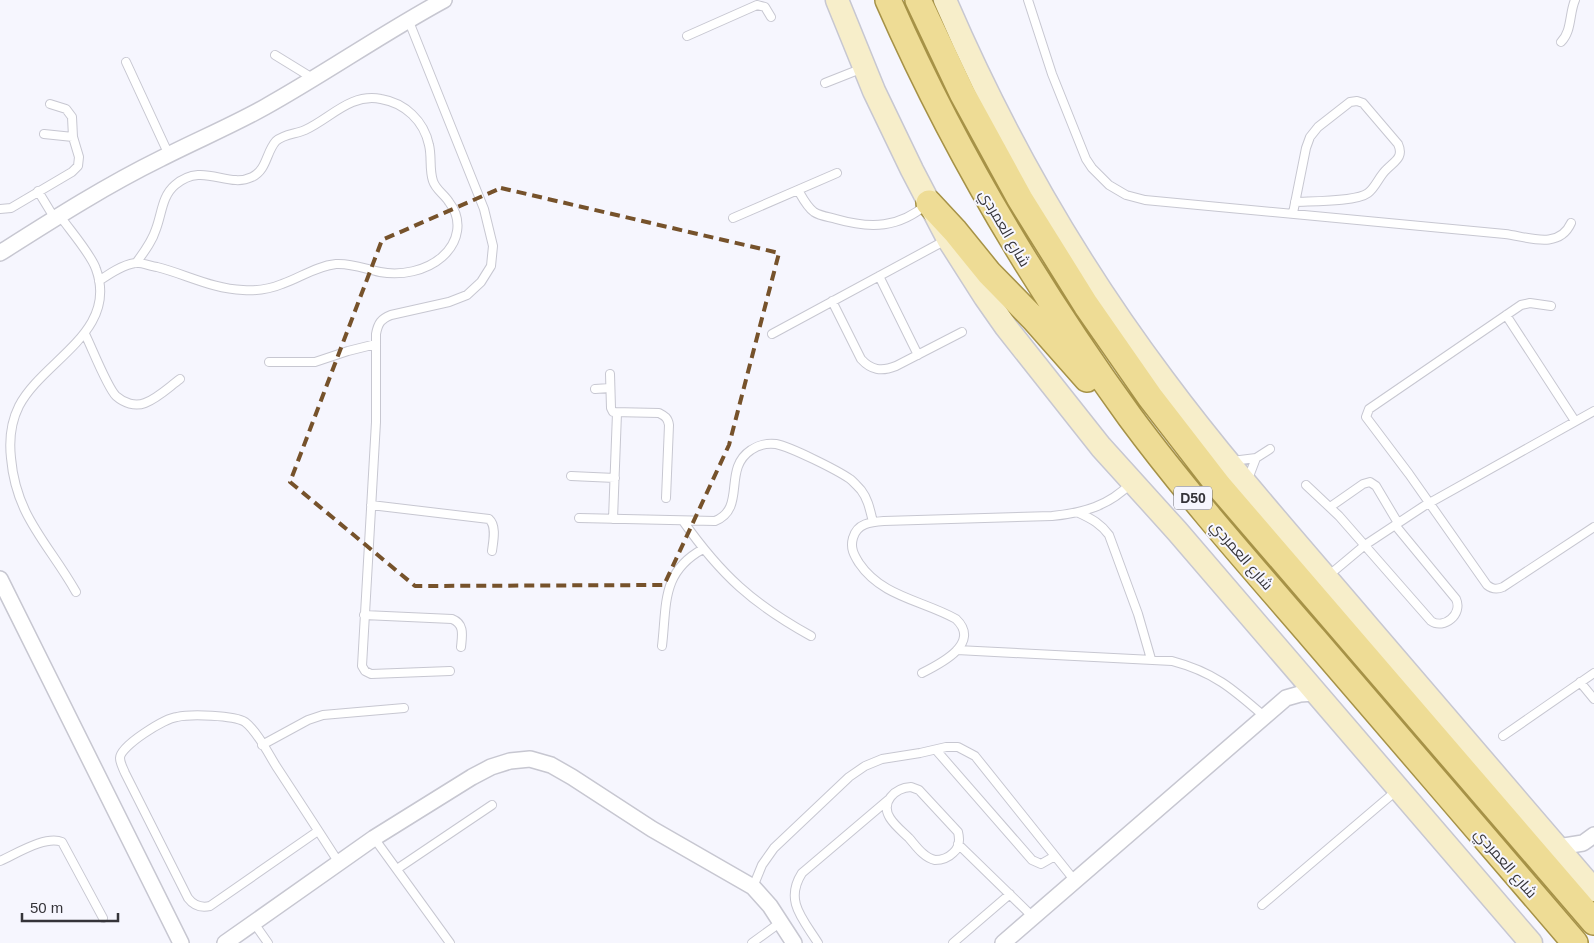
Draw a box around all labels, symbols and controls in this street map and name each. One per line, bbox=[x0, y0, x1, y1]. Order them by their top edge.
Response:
street label: شارع العمردي bbox=[973, 186, 1034, 272]
road number: D50 bbox=[1174, 486, 1212, 509]
street label: شارع العمردي bbox=[1204, 517, 1277, 596]
street label: شارع العمردي bbox=[1468, 825, 1541, 904]
scale bar bbox=[22, 890, 119, 922]
text: 50 m bbox=[30, 899, 63, 916]

